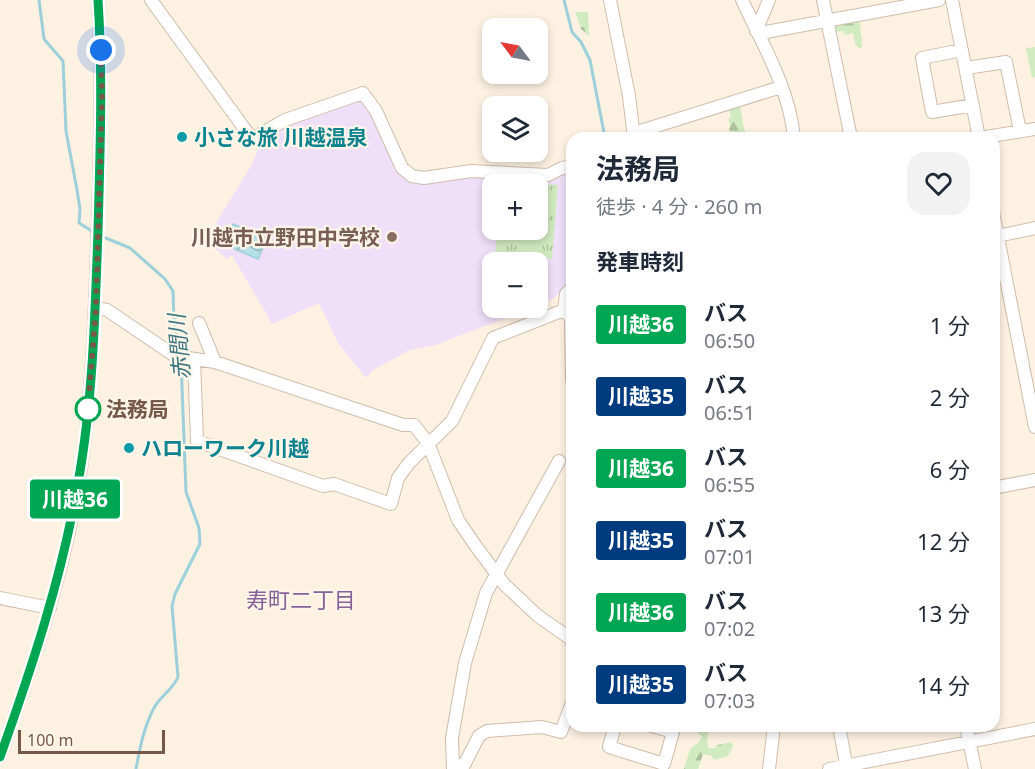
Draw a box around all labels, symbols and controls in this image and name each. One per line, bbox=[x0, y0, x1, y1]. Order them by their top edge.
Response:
north arrow bbox=[482, 18, 548, 84]
map controls bbox=[482, 18, 548, 318]
your location bbox=[86, 35, 116, 65]
button: layers bbox=[482, 96, 548, 162]
place label: 小さな旅 川越温泉 bbox=[194, 123, 367, 151]
marker: 小さな旅 川越温泉 bbox=[175, 130, 189, 144]
text: 法務局 bbox=[596, 149, 680, 187]
button: heart bbox=[907, 152, 970, 215]
button: + bbox=[482, 174, 548, 240]
text: 徒歩 · 4 分 · 260 m bbox=[596, 193, 762, 220]
place label: 川越市立野田中学校 bbox=[191, 223, 380, 251]
marker: 川越市立野田中学校 bbox=[385, 230, 399, 244]
text: 発車時刻 bbox=[596, 246, 684, 276]
button: − bbox=[482, 252, 548, 318]
text: バス bbox=[704, 297, 748, 327]
text: 川越36 bbox=[608, 310, 674, 338]
text: 1 分 bbox=[930, 310, 970, 340]
water label: 赤間川 bbox=[160, 311, 196, 381]
text: 06:50 bbox=[704, 327, 755, 354]
text: バス bbox=[704, 369, 748, 399]
text: 川越35 bbox=[608, 382, 674, 410]
text: 2 分 bbox=[930, 382, 970, 412]
place label: 法務局 bbox=[106, 395, 169, 423]
marker: 法務局 bbox=[75, 396, 101, 422]
text: 06:51 bbox=[704, 399, 755, 426]
place label: ハローワーク川越 bbox=[141, 434, 309, 462]
marker: ハローワーク川越 bbox=[122, 441, 136, 455]
text: バス bbox=[704, 441, 748, 471]
text: 川越36 bbox=[608, 454, 674, 482]
text: 6 分 bbox=[930, 454, 970, 484]
text: 06:55 bbox=[704, 471, 755, 498]
line badge: 川越36 bbox=[33, 480, 117, 518]
text: 川越36 bbox=[42, 485, 108, 513]
text: バス bbox=[704, 513, 748, 543]
text: 川越35 bbox=[608, 526, 674, 554]
text: 12 分 bbox=[917, 526, 970, 556]
text: 07:01 bbox=[704, 543, 755, 570]
district label: 寿町二丁目 bbox=[246, 584, 356, 614]
text: バス bbox=[704, 585, 748, 615]
text: 川越36 bbox=[608, 598, 674, 626]
text: 13 分 bbox=[917, 598, 970, 628]
text: 07:02 bbox=[704, 615, 755, 642]
text: バス bbox=[704, 657, 748, 687]
text: 川越35 bbox=[608, 670, 674, 698]
text: 14 分 bbox=[917, 670, 970, 700]
text: 07:03 bbox=[704, 687, 755, 714]
scale bar bbox=[18, 727, 165, 754]
text: 100 m bbox=[27, 729, 74, 751]

